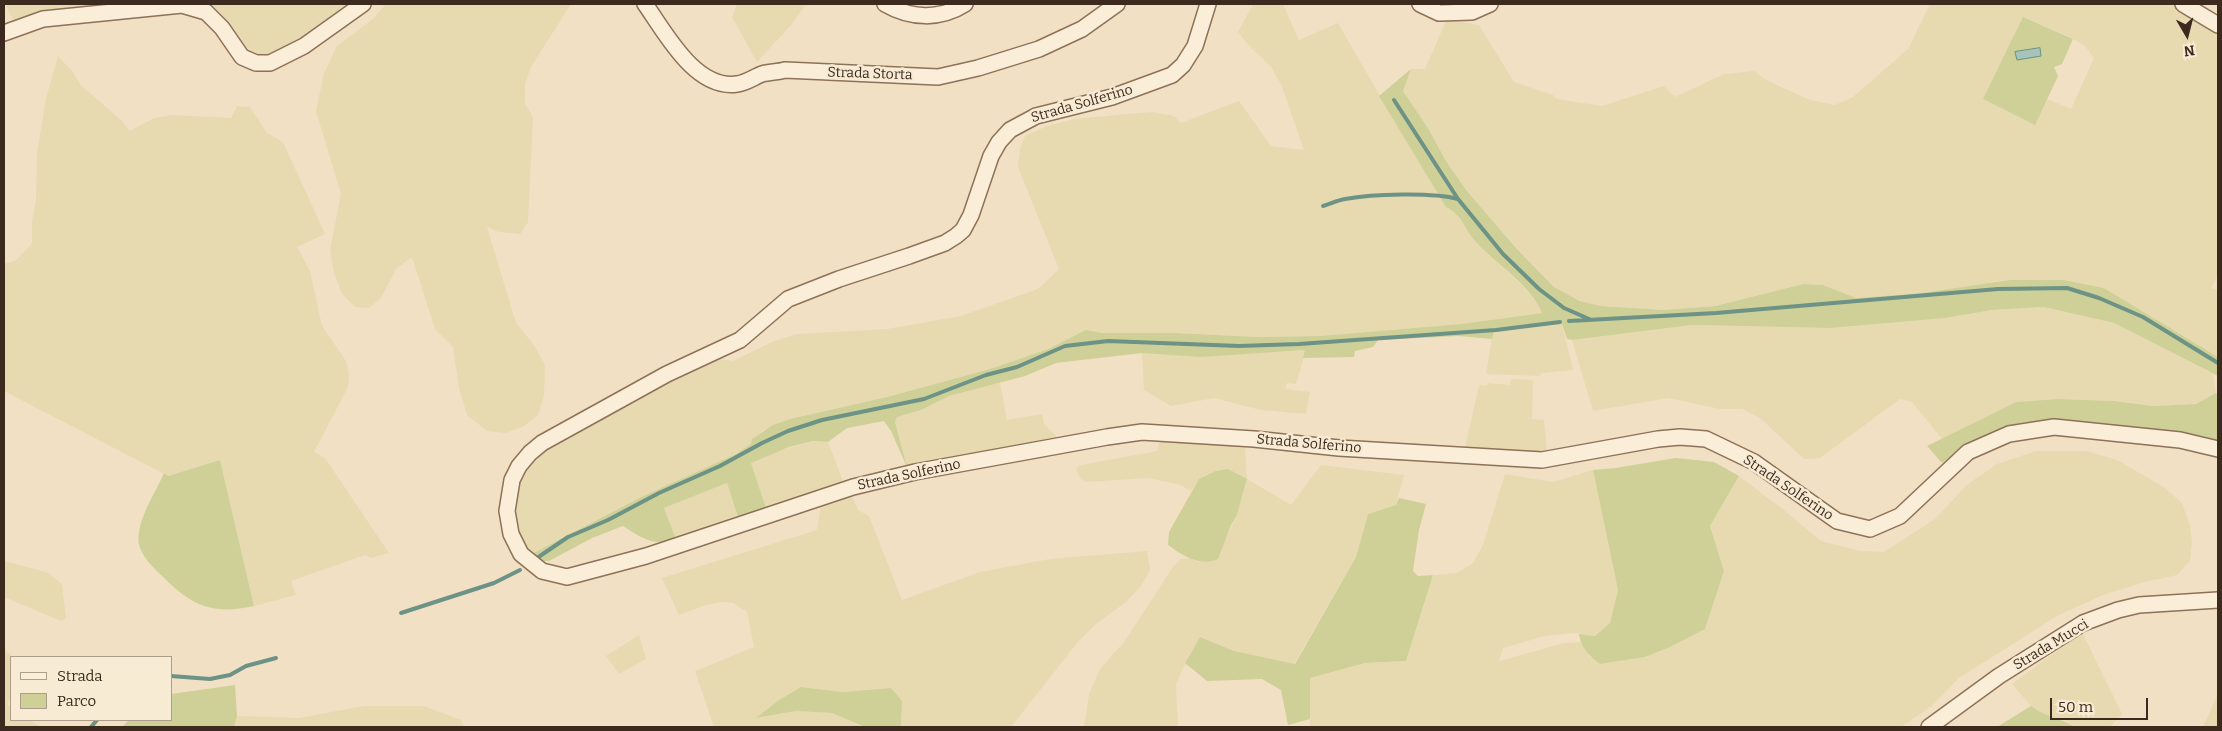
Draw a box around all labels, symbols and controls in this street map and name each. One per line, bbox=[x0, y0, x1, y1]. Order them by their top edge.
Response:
north arrow bbox=[2162, 10, 2212, 60]
text: N bbox=[2183, 41, 2196, 60]
street label: Strada Storta bbox=[827, 64, 913, 84]
street label: Strada Solferino bbox=[1029, 81, 1135, 127]
street label: Strada Solferino bbox=[1256, 431, 1362, 457]
street label: Strada Solferino bbox=[1740, 452, 1836, 524]
street label: Strada Solferino bbox=[856, 456, 962, 494]
street label: Strada Mucci bbox=[2010, 616, 2092, 674]
legend bbox=[10, 656, 172, 721]
text: Strada bbox=[57, 667, 103, 685]
scale bar bbox=[2052, 688, 2150, 720]
text: Parco bbox=[57, 692, 96, 710]
text: 50 m bbox=[2058, 698, 2093, 716]

